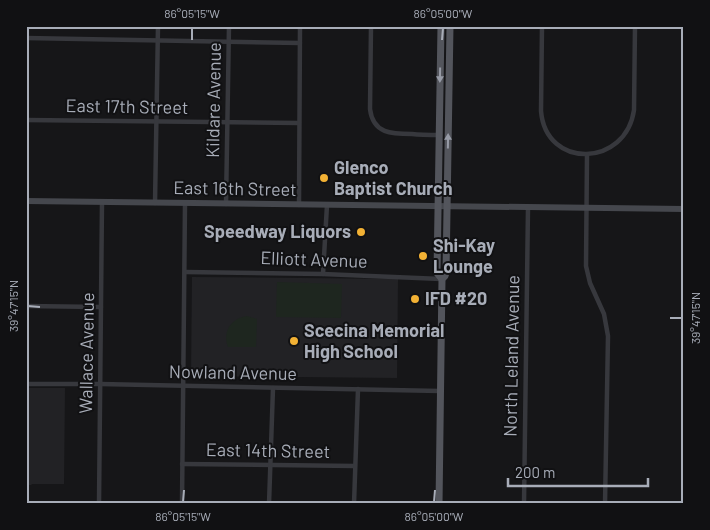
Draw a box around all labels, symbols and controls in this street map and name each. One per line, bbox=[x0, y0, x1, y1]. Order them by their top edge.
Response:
text: 86°05'15"W bbox=[164, 6, 220, 20]
text: 86°05'00"W bbox=[414, 6, 473, 20]
street label: Kildare Avenue bbox=[201, 42, 225, 158]
one-way arrow bbox=[436, 67, 444, 83]
street label: East 17th Street bbox=[65, 94, 189, 118]
one-way arrow bbox=[444, 133, 452, 149]
place label: Glenco Baptist Church bbox=[334, 156, 453, 199]
marker: Glenco Baptist Church bbox=[318, 172, 330, 184]
street label: East 16th Street bbox=[173, 176, 297, 200]
place label: Speedway Liquors bbox=[204, 220, 351, 242]
marker: Speedway Liquors bbox=[355, 226, 367, 238]
place label: Shi-Kay Lounge bbox=[433, 234, 495, 277]
street label: Elliott Avenue bbox=[260, 246, 368, 272]
marker: Shi-Kay Lounge bbox=[417, 250, 429, 262]
street label: North Leland Avenue bbox=[499, 275, 523, 437]
text: 39°47'15"N bbox=[6, 280, 20, 332]
place label: IFD #20 bbox=[425, 287, 487, 309]
street label: Wallace Avenue bbox=[74, 292, 98, 414]
text: 39°47'15"N bbox=[688, 292, 702, 344]
marker: IFD #20 bbox=[409, 293, 421, 305]
place label: Scecina Memorial High School bbox=[304, 319, 444, 362]
marker: Scecina Memorial High School bbox=[288, 335, 300, 347]
street label: Nowland Avenue bbox=[169, 360, 297, 384]
street label: East 14th Street bbox=[206, 438, 330, 462]
scale bar bbox=[508, 455, 648, 487]
text: 200 m bbox=[515, 463, 555, 481]
text: 86°05'15"W bbox=[155, 509, 211, 523]
text: 86°05'00"W bbox=[405, 509, 464, 523]

